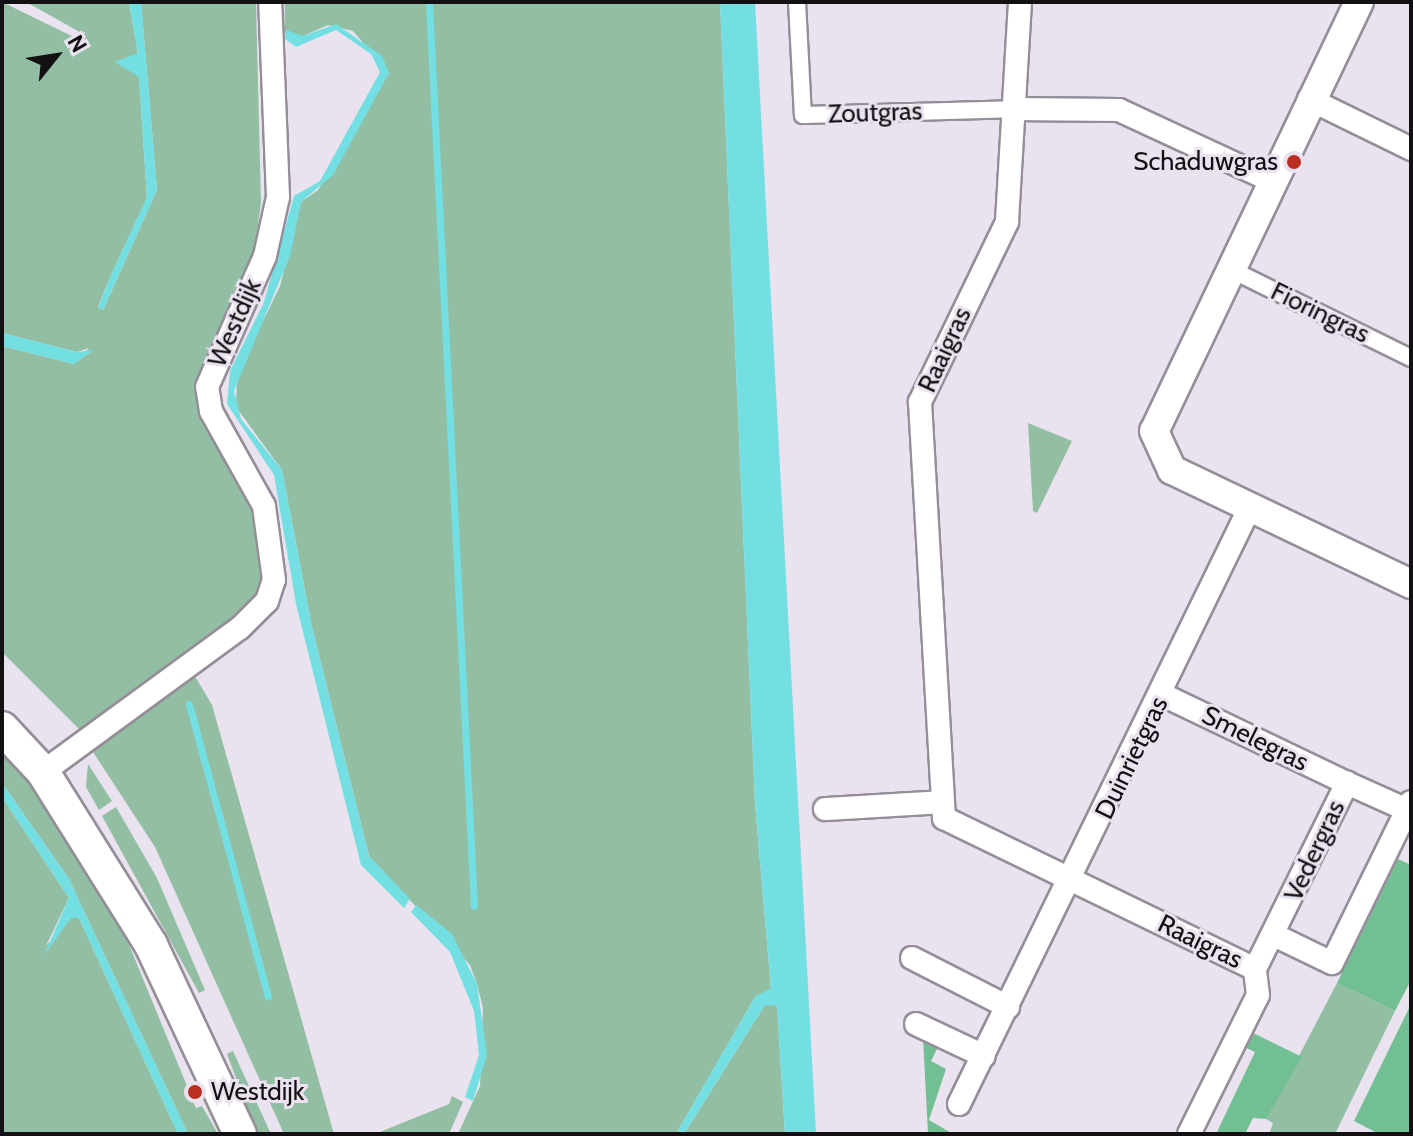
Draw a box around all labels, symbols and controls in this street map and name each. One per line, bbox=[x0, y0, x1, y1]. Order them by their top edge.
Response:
north arrow bbox=[16, 16, 96, 96]
text: N bbox=[62, 30, 93, 57]
street label: Zoutgras bbox=[827, 96, 923, 130]
place label: Schaduwgras bbox=[1133, 146, 1278, 178]
marker: Schaduwgras bbox=[1285, 153, 1303, 171]
street label: Westdijk bbox=[202, 274, 268, 372]
street label: Fioringras bbox=[1266, 276, 1374, 350]
street label: Raaigras bbox=[912, 303, 978, 397]
street label: Duinrietgras bbox=[1089, 692, 1175, 824]
street label: Smelegras bbox=[1197, 700, 1313, 778]
street label: Vedergras bbox=[1278, 796, 1352, 906]
street label: Raaigras bbox=[1153, 908, 1247, 976]
place label: Westdijk bbox=[211, 1076, 304, 1108]
marker: Westdijk bbox=[186, 1083, 204, 1101]

